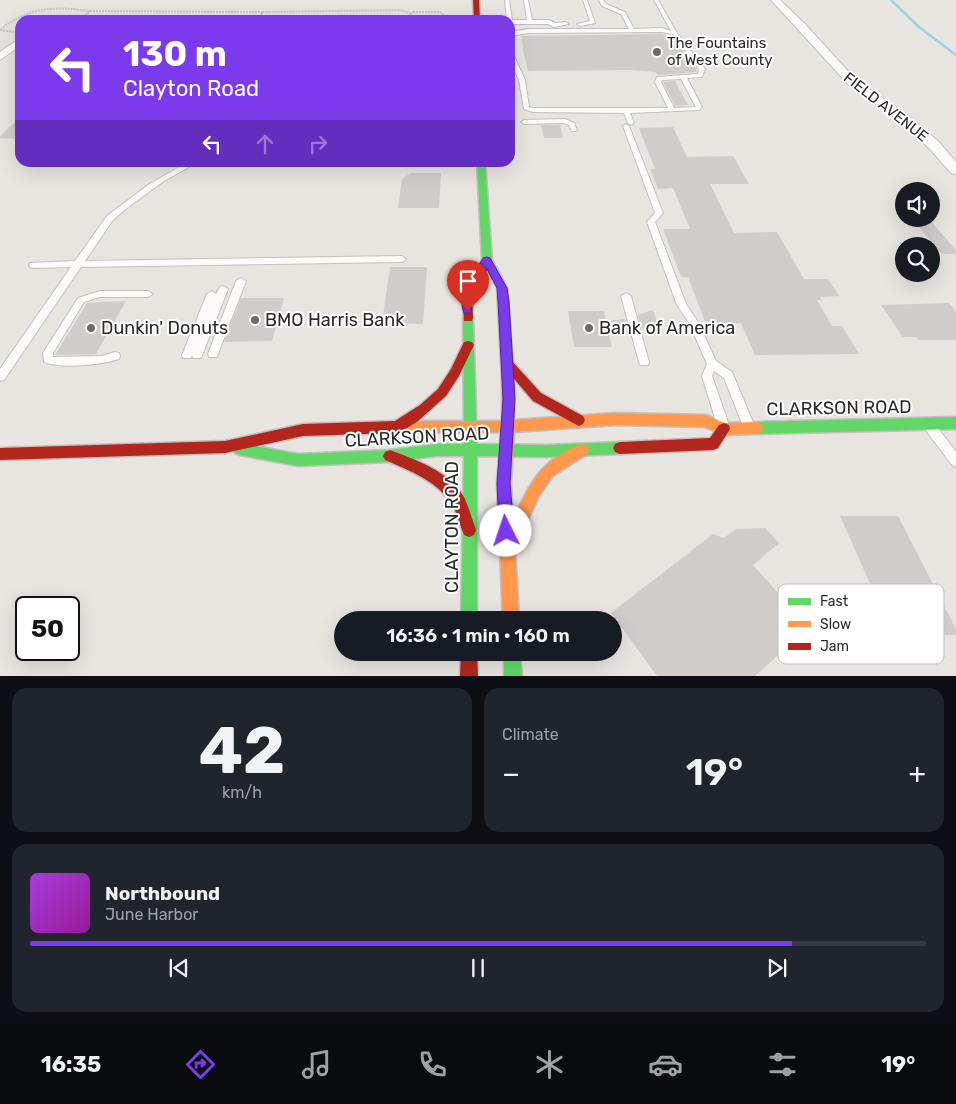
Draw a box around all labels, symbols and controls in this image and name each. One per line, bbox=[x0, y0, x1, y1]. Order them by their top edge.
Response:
text: 130 m bbox=[123, 33, 227, 75]
place label: The Fountains of West County bbox=[667, 34, 772, 69]
icon: left bbox=[40, 35, 105, 100]
marker: The Fountains of West County bbox=[651, 46, 663, 58]
street label: FIELD AVENUE bbox=[840, 68, 932, 146]
text: Clayton Road bbox=[123, 75, 259, 102]
icon: left bbox=[198, 130, 226, 158]
icon: ahead bbox=[251, 130, 279, 158]
icon: right bbox=[304, 130, 332, 158]
map controls bbox=[895, 182, 940, 282]
button: sound bbox=[895, 182, 940, 227]
button: search bbox=[895, 237, 940, 282]
pin bbox=[447, 260, 489, 311]
icon: arrive bbox=[454, 267, 482, 295]
place label: BMO Harris Bank bbox=[265, 309, 405, 331]
marker: BMO Harris Bank bbox=[249, 314, 261, 326]
place label: Dunkin' Donuts bbox=[101, 317, 228, 339]
place label: Bank of America bbox=[599, 317, 735, 339]
marker: Dunkin' Donuts bbox=[85, 322, 97, 334]
marker: Bank of America bbox=[583, 322, 595, 334]
street label: CLARKSON ROAD bbox=[766, 396, 912, 420]
street label: CLARKSON ROAD bbox=[344, 422, 490, 452]
street label: CLAYTON ROAD bbox=[441, 461, 463, 593]
position arrow bbox=[479, 504, 531, 556]
legend bbox=[778, 584, 944, 664]
text: Fast bbox=[820, 593, 849, 610]
speed limit sign: 50 bbox=[15, 596, 80, 661]
text: Slow bbox=[820, 616, 851, 633]
text: 16:36 · 1 min · 160 m bbox=[386, 624, 570, 647]
text: Jam bbox=[820, 638, 849, 655]
text: 42 bbox=[199, 712, 285, 789]
text: Climate bbox=[502, 725, 559, 744]
text: 19° bbox=[686, 749, 743, 795]
text: − bbox=[502, 757, 520, 790]
text: + bbox=[909, 757, 926, 790]
text: km/h bbox=[222, 783, 262, 802]
text: Northbound bbox=[105, 882, 220, 905]
text: June Harbor bbox=[105, 905, 198, 924]
icon: previous bbox=[165, 954, 193, 982]
icon: pause bbox=[464, 954, 492, 982]
icon: next bbox=[763, 954, 791, 982]
icon: directions bbox=[183, 1047, 218, 1082]
icon: music bbox=[299, 1047, 334, 1082]
icon: phone bbox=[415, 1047, 450, 1082]
icon: climate bbox=[532, 1047, 567, 1082]
icon: car bbox=[648, 1047, 683, 1082]
icon: filters bbox=[765, 1047, 800, 1082]
text: 16:35 bbox=[41, 1051, 101, 1078]
text: 19° bbox=[881, 1051, 915, 1078]

